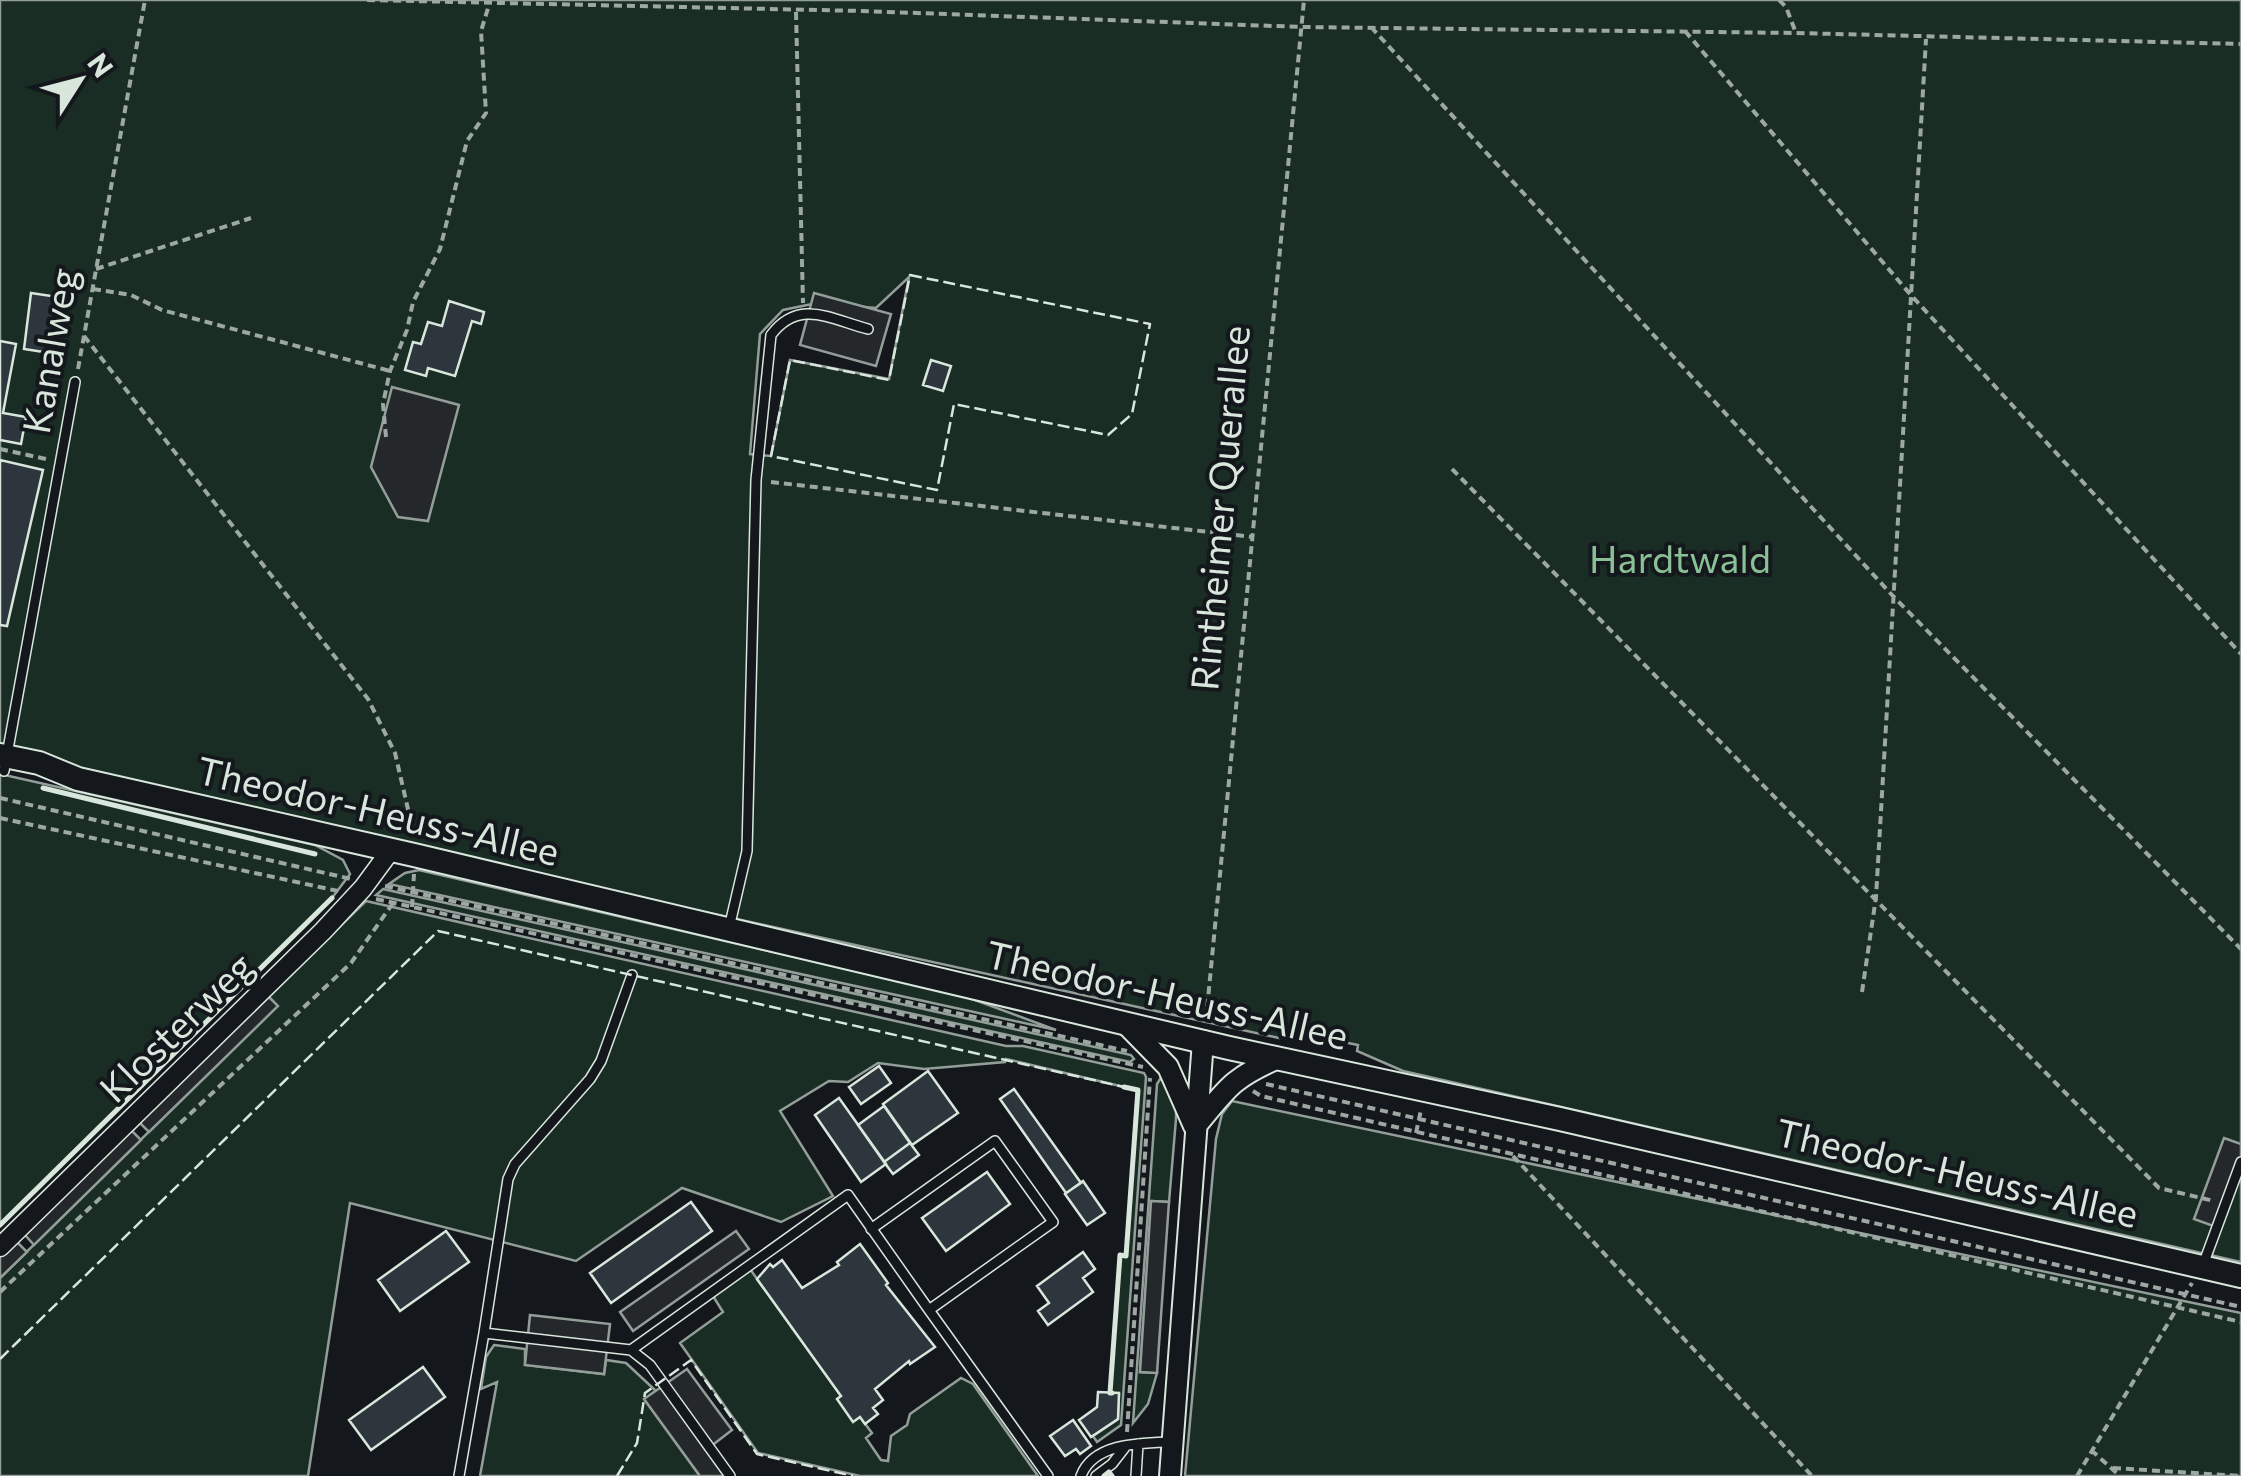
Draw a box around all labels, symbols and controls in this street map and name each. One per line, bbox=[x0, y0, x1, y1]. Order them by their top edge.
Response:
north arrow bbox=[30, 30, 130, 130]
text: N bbox=[81, 46, 121, 83]
street label: Kanalweg bbox=[11, 264, 86, 437]
street label: Rintheimer Querallee bbox=[1179, 323, 1258, 692]
park label: Hardtwald bbox=[1589, 534, 1771, 581]
street label: Theodor-Heuss-Allee bbox=[193, 745, 564, 874]
street label: Theodor-Heuss-Allee bbox=[982, 929, 1353, 1058]
street label: Klosterweg bbox=[89, 941, 262, 1111]
street label: Theodor-Heuss-Allee bbox=[1772, 1107, 2143, 1236]

